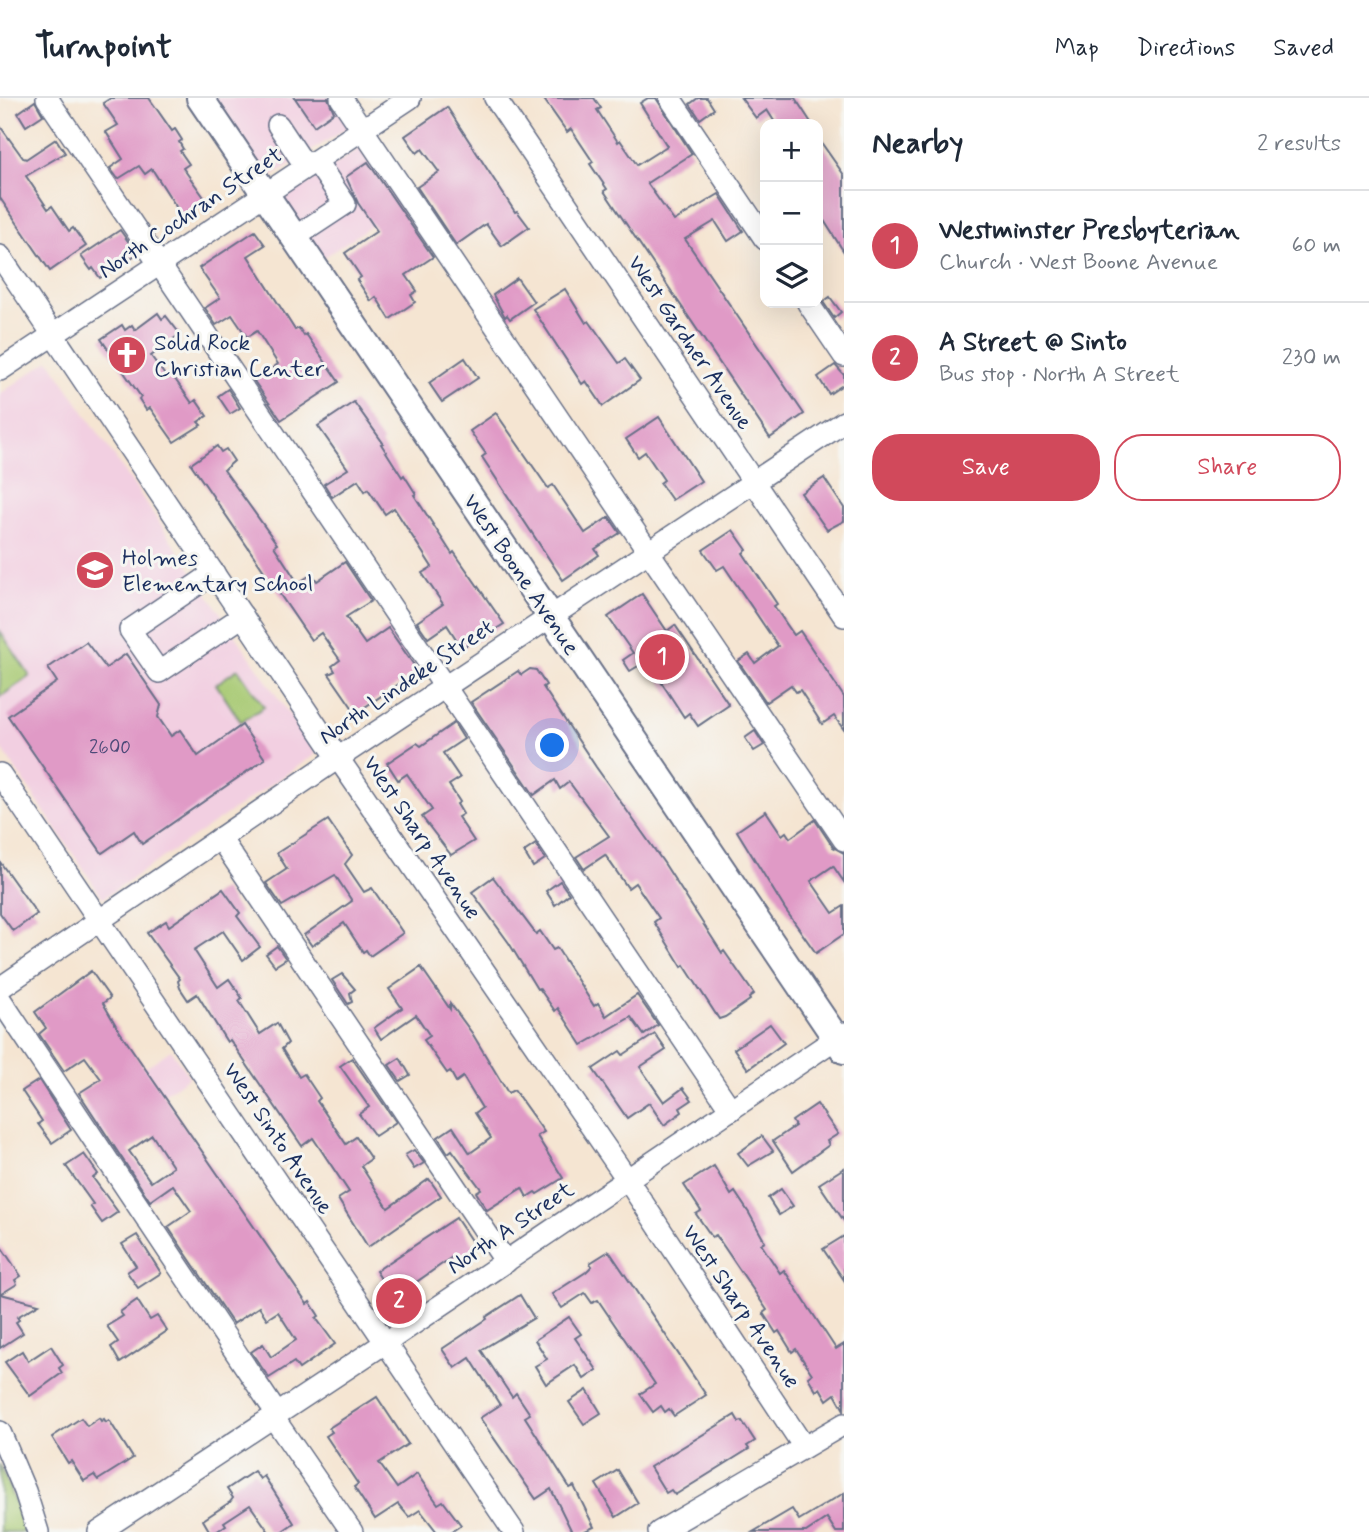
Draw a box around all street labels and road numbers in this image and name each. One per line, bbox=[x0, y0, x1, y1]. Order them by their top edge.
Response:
street label: North Cochran Street bbox=[93, 141, 289, 286]
street label: West Gardner Avenue bbox=[620, 250, 759, 436]
street label: West Boone Avenue bbox=[455, 489, 585, 662]
street label: North Lindeke Street bbox=[314, 613, 500, 752]
street label: West Sharp Avenue bbox=[355, 750, 487, 926]
street label: West Sinto Avenue bbox=[215, 1057, 340, 1221]
street label: North A Street bbox=[442, 1175, 581, 1282]
street label: West Sharp Avenue bbox=[674, 1219, 806, 1395]

